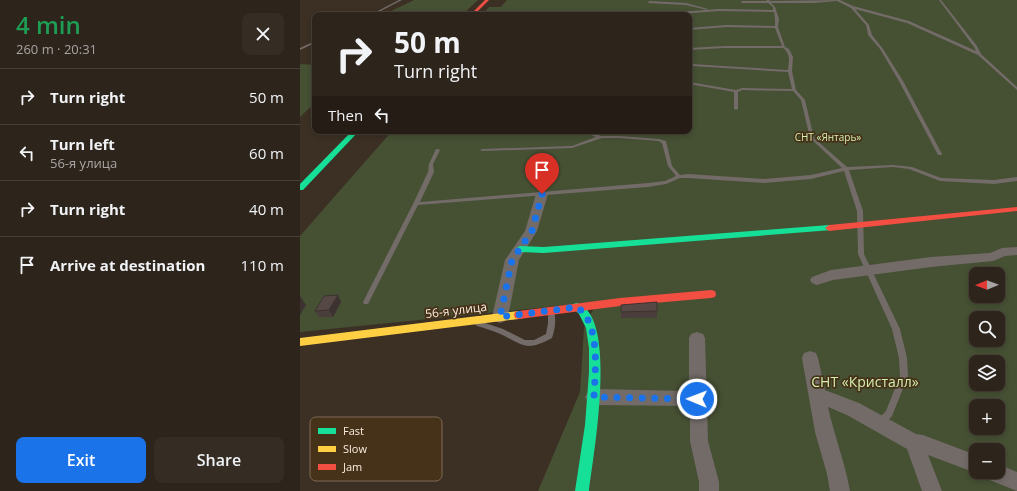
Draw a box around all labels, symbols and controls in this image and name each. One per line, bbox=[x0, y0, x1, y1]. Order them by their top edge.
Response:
text: 4 min bbox=[16, 8, 81, 41]
button: close bbox=[242, 13, 284, 55]
text: 50 m bbox=[394, 23, 461, 61]
icon: right bbox=[328, 28, 380, 80]
text: 260 m · 20:31 bbox=[16, 40, 97, 58]
text: Turn right bbox=[394, 59, 477, 83]
icon: right bbox=[16, 86, 38, 108]
text: Turn right bbox=[50, 87, 125, 107]
text: 50 m bbox=[249, 87, 284, 107]
icon: left bbox=[371, 104, 393, 126]
text: Then bbox=[328, 105, 363, 125]
park label: СНТ «Янтарь» bbox=[795, 130, 861, 144]
text: Turn left bbox=[50, 134, 115, 154]
icon: left bbox=[16, 142, 38, 164]
text: 60 m bbox=[249, 143, 284, 163]
pin bbox=[525, 153, 559, 194]
text: 56-я улица bbox=[50, 154, 117, 172]
icon: arrive bbox=[531, 159, 553, 181]
icon: right bbox=[16, 198, 38, 220]
text: Turn right bbox=[50, 199, 125, 219]
text: 40 m bbox=[249, 199, 284, 219]
icon: arrive bbox=[16, 254, 38, 276]
text: Arrive at destination bbox=[50, 255, 205, 275]
text: 110 m bbox=[240, 255, 284, 275]
north arrow bbox=[969, 267, 1005, 303]
map controls bbox=[969, 267, 1005, 479]
street label: 56-я улица bbox=[424, 298, 488, 322]
button: search bbox=[969, 311, 1005, 347]
button: layers bbox=[969, 355, 1005, 391]
park label: СНТ «Кристалл» bbox=[811, 372, 919, 391]
position arrow bbox=[676, 378, 718, 420]
button: + bbox=[969, 399, 1005, 435]
legend bbox=[310, 417, 442, 481]
text: Fast bbox=[343, 423, 364, 438]
button: Exit bbox=[16, 437, 146, 483]
button: Share bbox=[154, 437, 284, 483]
text: Slow bbox=[343, 441, 367, 456]
button: − bbox=[969, 443, 1005, 479]
text: Jam bbox=[342, 459, 362, 474]

